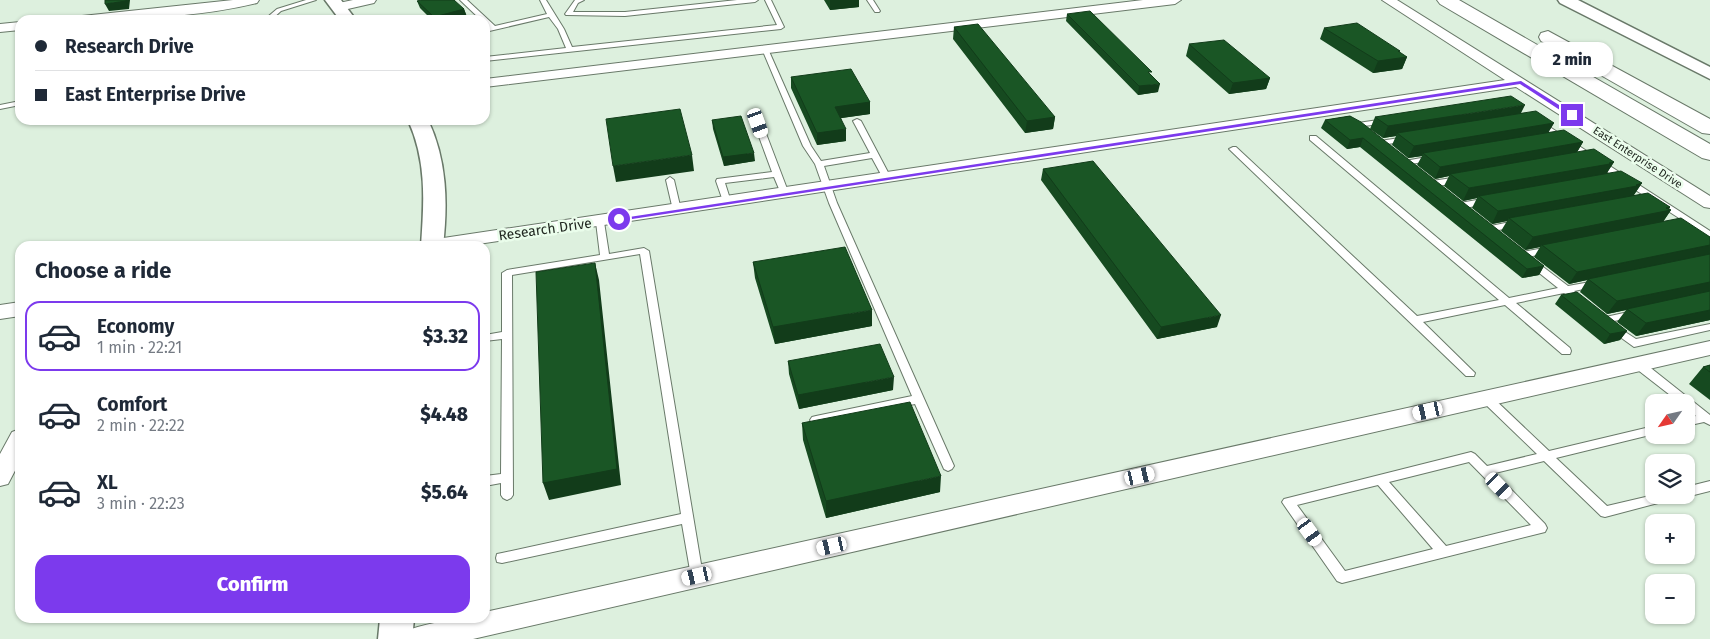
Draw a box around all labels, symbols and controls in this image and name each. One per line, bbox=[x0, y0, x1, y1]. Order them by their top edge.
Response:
text: Research Drive bbox=[65, 35, 194, 58]
callout: 2 min bbox=[1531, 42, 1613, 78]
text: 2 min bbox=[1552, 50, 1592, 69]
text: East Enterprise Drive bbox=[65, 83, 246, 106]
route end bbox=[1561, 104, 1583, 126]
car bbox=[745, 106, 770, 140]
street label: East Enterprise Drive bbox=[1591, 124, 1685, 191]
route start bbox=[608, 208, 630, 230]
street label: Research Drive bbox=[497, 215, 593, 244]
text: Choose a ride bbox=[35, 257, 171, 284]
icon: car bbox=[37, 314, 82, 359]
text: Economy bbox=[97, 315, 174, 338]
text: $3.32 bbox=[423, 325, 468, 348]
text: 1 min · 22:21 bbox=[97, 338, 182, 357]
icon: car bbox=[37, 392, 82, 437]
text: Comfort bbox=[97, 393, 167, 416]
north arrow bbox=[1645, 394, 1695, 444]
map controls bbox=[1645, 394, 1695, 624]
car bbox=[1411, 400, 1444, 422]
text: $4.48 bbox=[420, 403, 468, 426]
text: 2 min · 22:22 bbox=[97, 416, 185, 435]
button: layers bbox=[1645, 454, 1695, 504]
car bbox=[1123, 465, 1156, 487]
icon: car bbox=[37, 470, 82, 515]
car bbox=[1483, 470, 1514, 502]
text: XL bbox=[97, 471, 118, 494]
text: $5.64 bbox=[421, 481, 468, 504]
text: 3 min · 22:23 bbox=[97, 494, 185, 513]
button: + bbox=[1645, 514, 1695, 564]
car bbox=[1295, 515, 1324, 549]
car bbox=[815, 535, 848, 557]
button: Confirm bbox=[35, 555, 470, 613]
car bbox=[680, 565, 713, 587]
button: − bbox=[1645, 574, 1695, 624]

